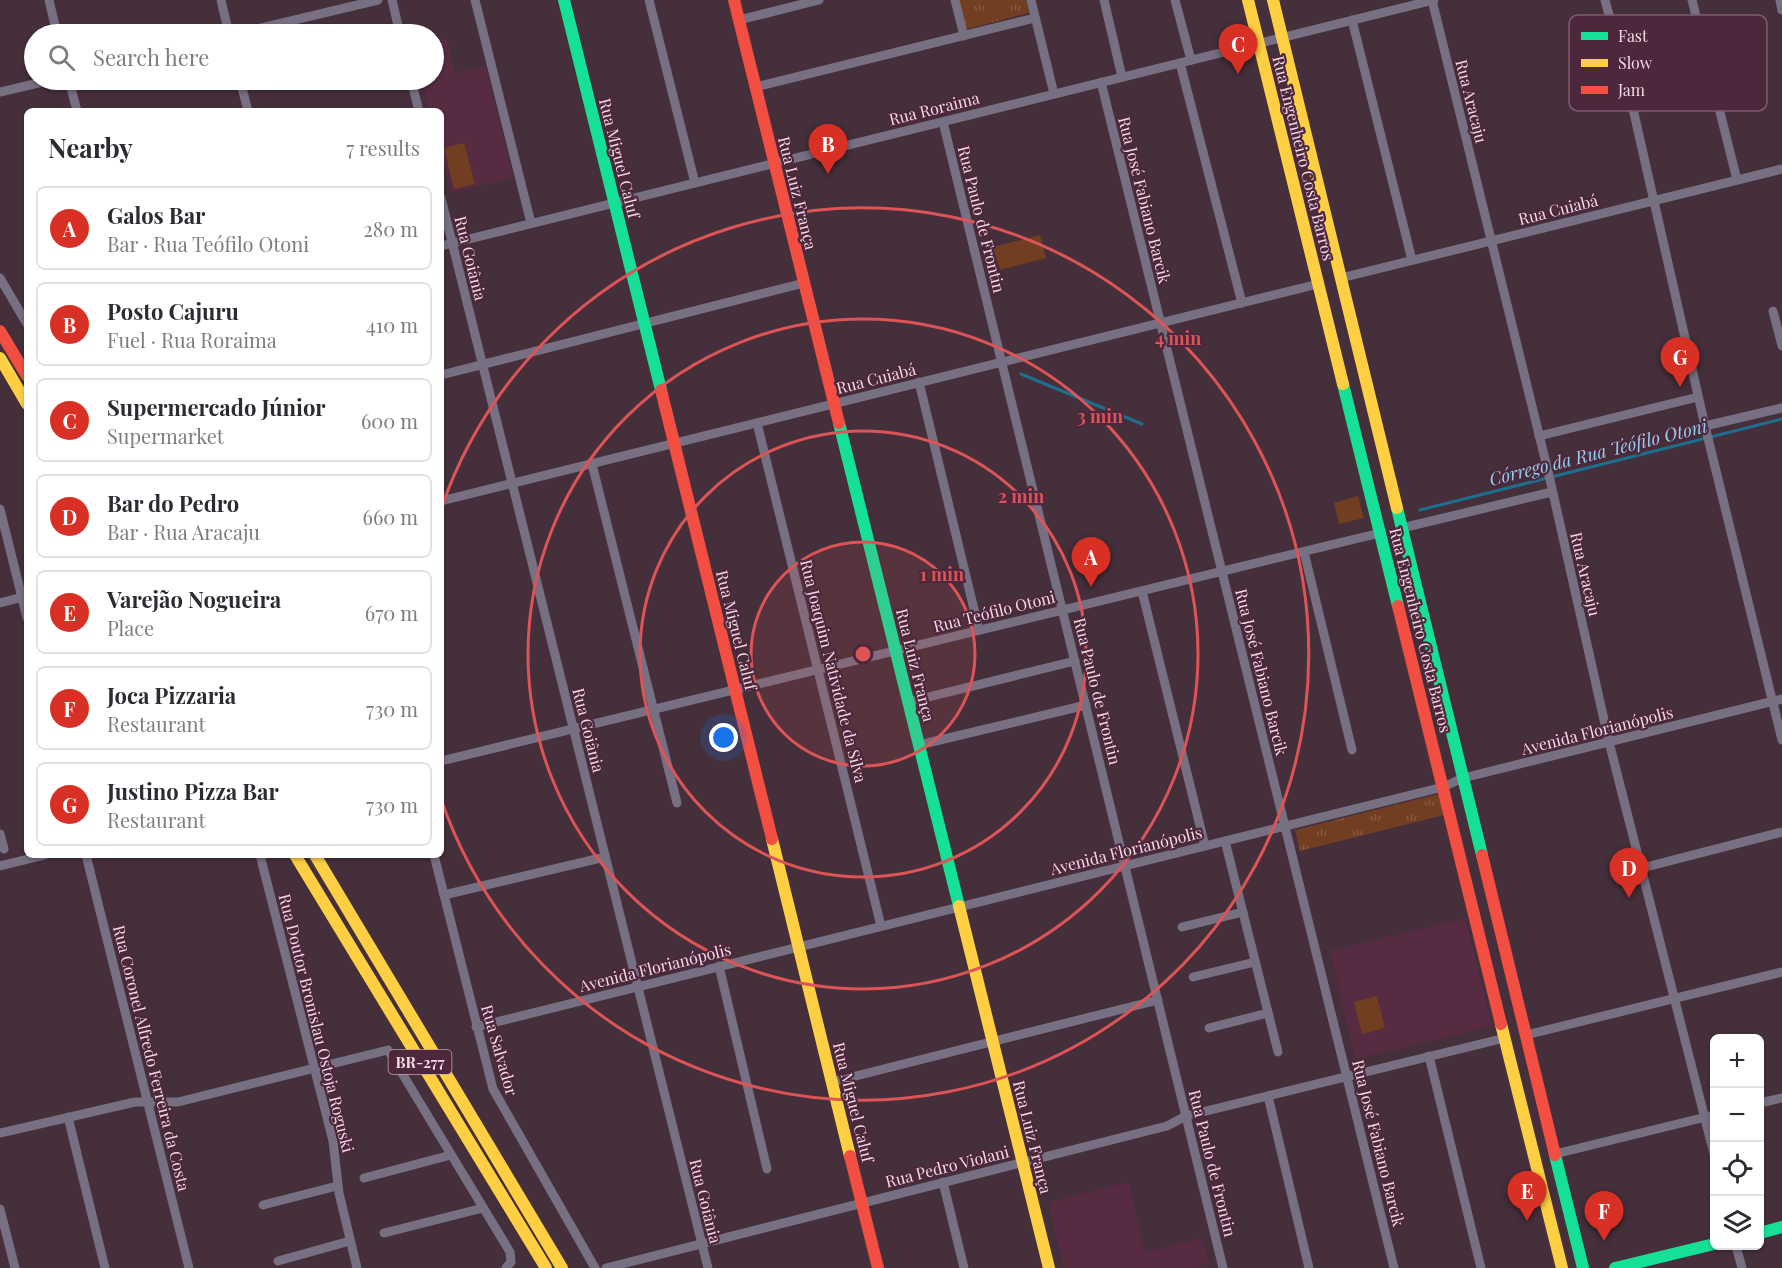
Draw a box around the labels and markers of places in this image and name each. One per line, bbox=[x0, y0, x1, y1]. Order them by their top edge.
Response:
pin: C bbox=[1218, 25, 1258, 74]
pin: B bbox=[808, 124, 848, 174]
pin: G bbox=[1660, 338, 1700, 387]
pin: A bbox=[1072, 538, 1110, 587]
centre of rings bbox=[853, 644, 873, 664]
pin: D bbox=[1610, 848, 1648, 898]
pin: E bbox=[1508, 1172, 1546, 1221]
pin: F bbox=[1584, 1192, 1624, 1241]

